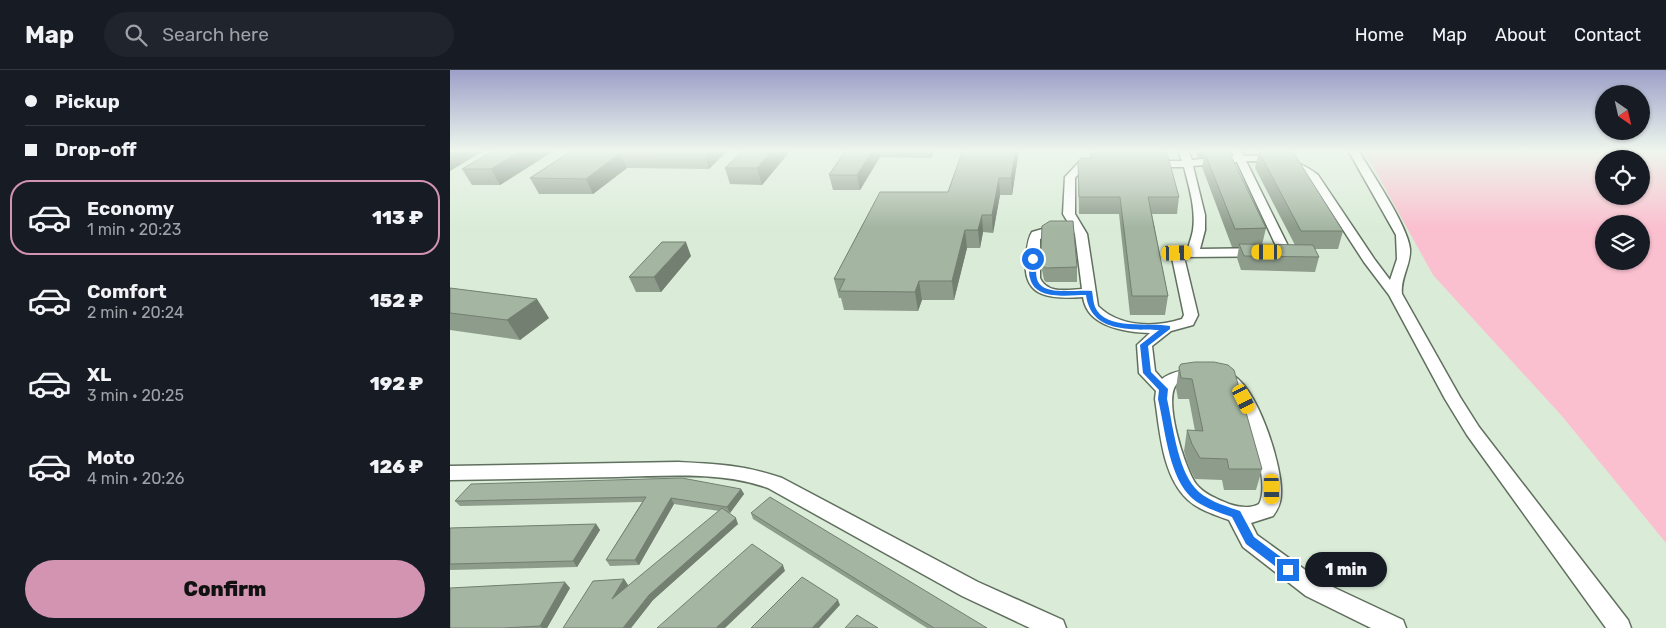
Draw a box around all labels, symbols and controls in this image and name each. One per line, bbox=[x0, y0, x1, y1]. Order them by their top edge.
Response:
search box bbox=[104, 12, 454, 57]
text: Map bbox=[25, 21, 74, 49]
icon: search bbox=[122, 21, 150, 49]
text: Search here bbox=[162, 23, 269, 46]
text: Home bbox=[1355, 24, 1404, 46]
text: Map bbox=[1432, 24, 1467, 46]
text: About bbox=[1495, 24, 1546, 46]
text: Contact bbox=[1574, 24, 1641, 46]
north arrow bbox=[1595, 85, 1650, 140]
map controls bbox=[1595, 85, 1650, 270]
text: Pickup bbox=[55, 90, 120, 113]
text: Drop-off bbox=[55, 138, 137, 161]
button: locate bbox=[1595, 150, 1650, 205]
icon: car bbox=[27, 195, 72, 240]
text: Economy bbox=[87, 197, 174, 220]
text: 113 ₽ bbox=[372, 206, 423, 229]
button: layers bbox=[1595, 215, 1650, 270]
text: 1 min · 20:23 bbox=[87, 220, 181, 239]
car bbox=[1161, 245, 1192, 261]
car bbox=[1252, 245, 1282, 260]
route start bbox=[1022, 248, 1044, 270]
icon: car bbox=[27, 278, 72, 323]
text: Comfort bbox=[87, 280, 167, 303]
text: 152 ₽ bbox=[370, 289, 423, 312]
text: 2 min · 20:24 bbox=[87, 303, 184, 322]
icon: car bbox=[27, 361, 72, 406]
text: XL bbox=[87, 363, 111, 386]
text: 192 ₽ bbox=[370, 372, 423, 395]
car bbox=[1230, 382, 1257, 416]
text: 3 min · 20:25 bbox=[87, 386, 184, 405]
icon: car bbox=[27, 444, 72, 489]
text: Moto bbox=[87, 446, 135, 469]
text: 126 ₽ bbox=[369, 455, 423, 478]
text: 4 min · 20:26 bbox=[87, 469, 184, 488]
car bbox=[1264, 474, 1279, 504]
callout: 1 min bbox=[1306, 552, 1388, 588]
route end bbox=[1277, 559, 1299, 581]
button: Confirm bbox=[25, 560, 425, 618]
text: 1 min bbox=[1325, 560, 1367, 579]

